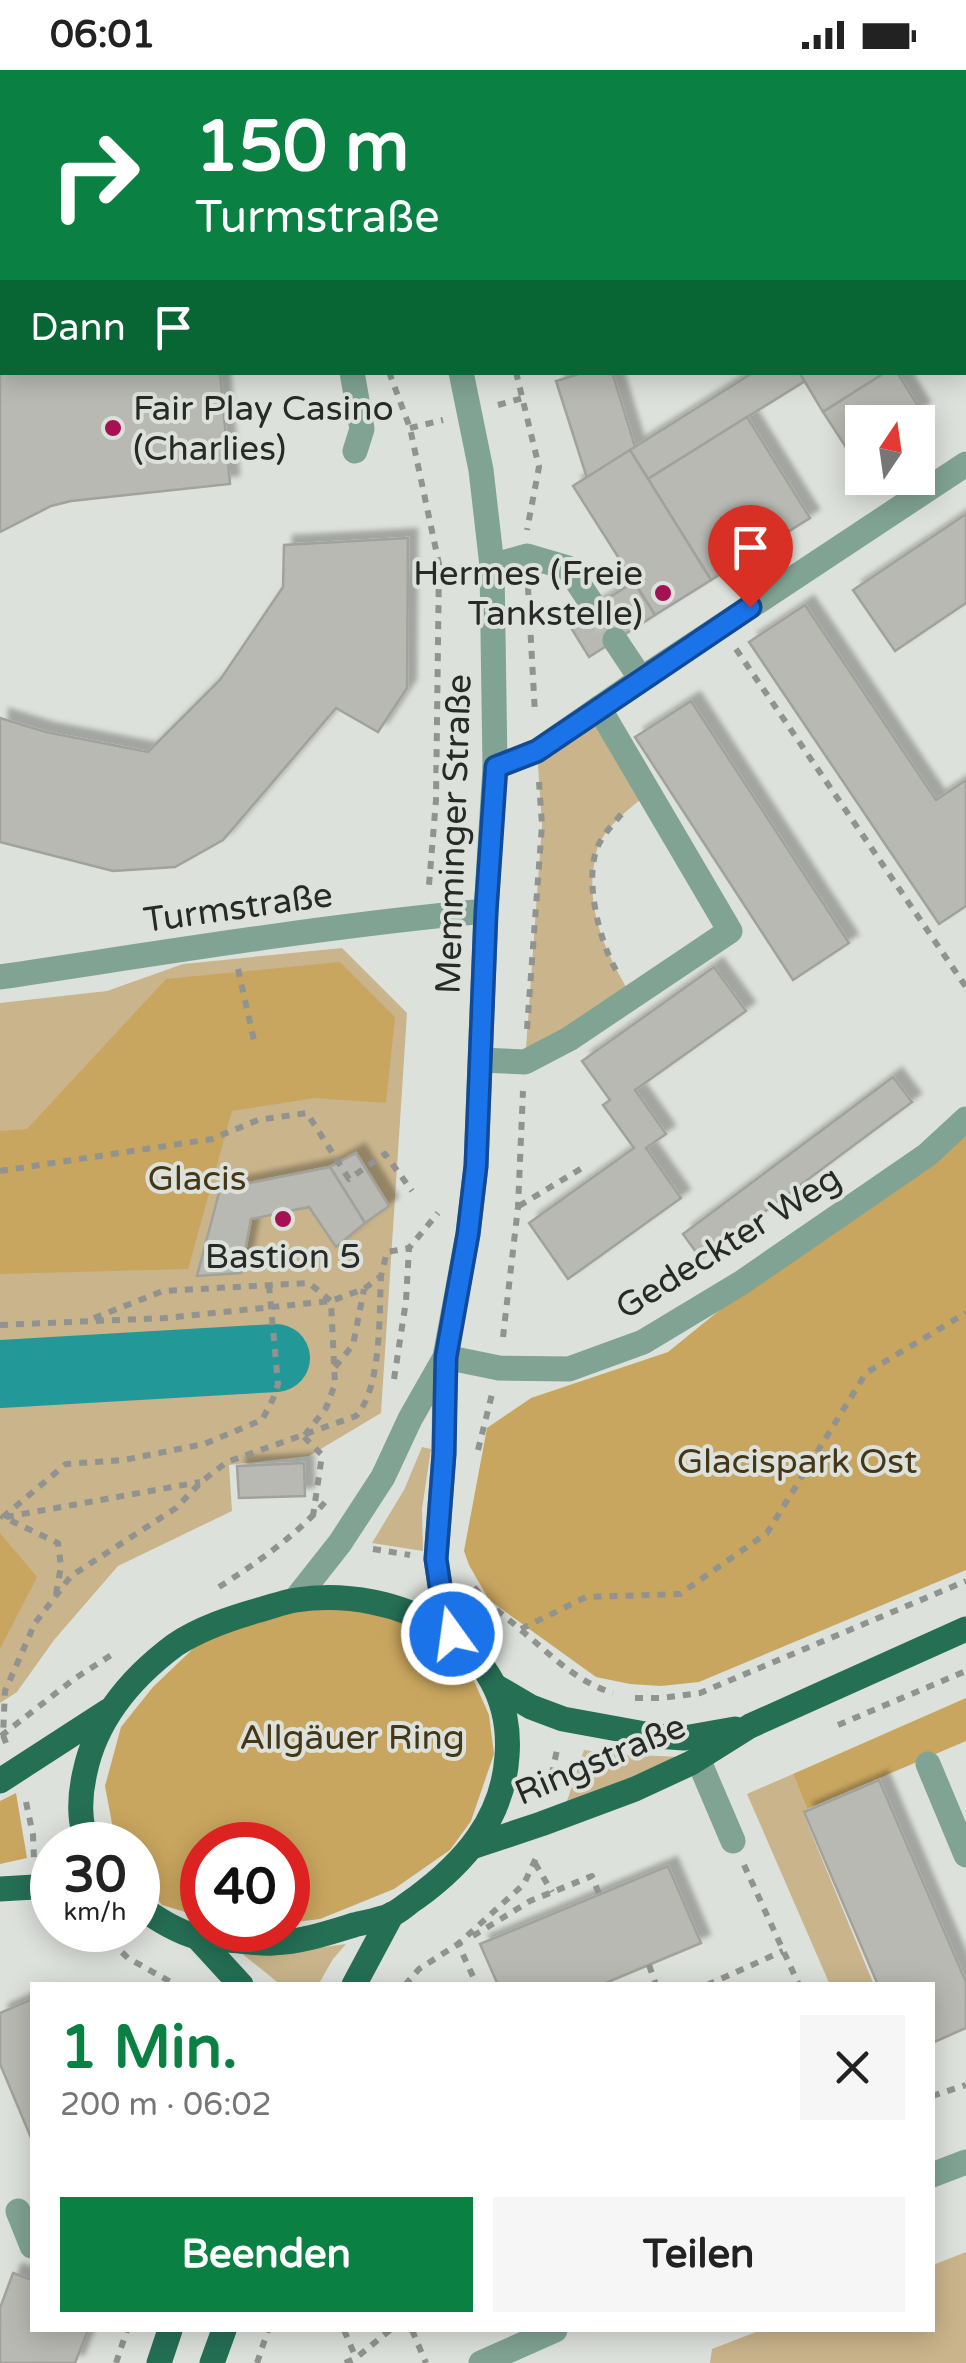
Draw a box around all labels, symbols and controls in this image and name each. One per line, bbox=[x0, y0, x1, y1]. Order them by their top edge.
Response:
text: 06:01 bbox=[50, 12, 155, 58]
text: 150 m bbox=[195, 106, 409, 190]
icon: right bbox=[30, 110, 160, 240]
text: Turmstraße bbox=[195, 191, 440, 245]
icon: arrive bbox=[146, 300, 201, 355]
text: Dann bbox=[30, 305, 126, 351]
place label: Fair Play Casino (Charlies) bbox=[133, 388, 394, 470]
north arrow bbox=[845, 405, 935, 495]
map controls bbox=[845, 405, 935, 495]
marker: Fair Play Casino (Charlies) bbox=[102, 417, 124, 439]
pin bbox=[708, 505, 793, 608]
icon: arrive bbox=[723, 520, 778, 575]
place label: Hermes (Freie Tankstelle) bbox=[413, 553, 643, 635]
marker: Hermes (Freie Tankstelle) bbox=[652, 582, 674, 604]
street label: Memminger Straße bbox=[427, 673, 481, 995]
street label: Turmstraße bbox=[141, 874, 335, 942]
street label: Gedeckter Weg bbox=[608, 1157, 849, 1329]
park label: Glacis bbox=[147, 1158, 247, 1200]
marker: Bastion 5 bbox=[272, 1208, 294, 1230]
place label: Bastion 5 bbox=[205, 1236, 361, 1278]
park label: Glacispark Ost bbox=[677, 1441, 917, 1483]
position arrow bbox=[400, 1582, 504, 1686]
street label: Ringstraße bbox=[509, 1705, 692, 1815]
park label: Allgäuer Ring bbox=[239, 1717, 465, 1759]
speed limit sign: 40 bbox=[180, 1822, 310, 1952]
text: 30 bbox=[64, 1845, 126, 1905]
text: km/h bbox=[64, 1897, 126, 1927]
text: 1 Min. bbox=[60, 2012, 238, 2084]
button: close bbox=[800, 2015, 905, 2120]
text: 200 m · 06:02 bbox=[60, 2086, 272, 2124]
button: Beenden bbox=[60, 2197, 473, 2312]
button: Teilen bbox=[493, 2197, 905, 2312]

